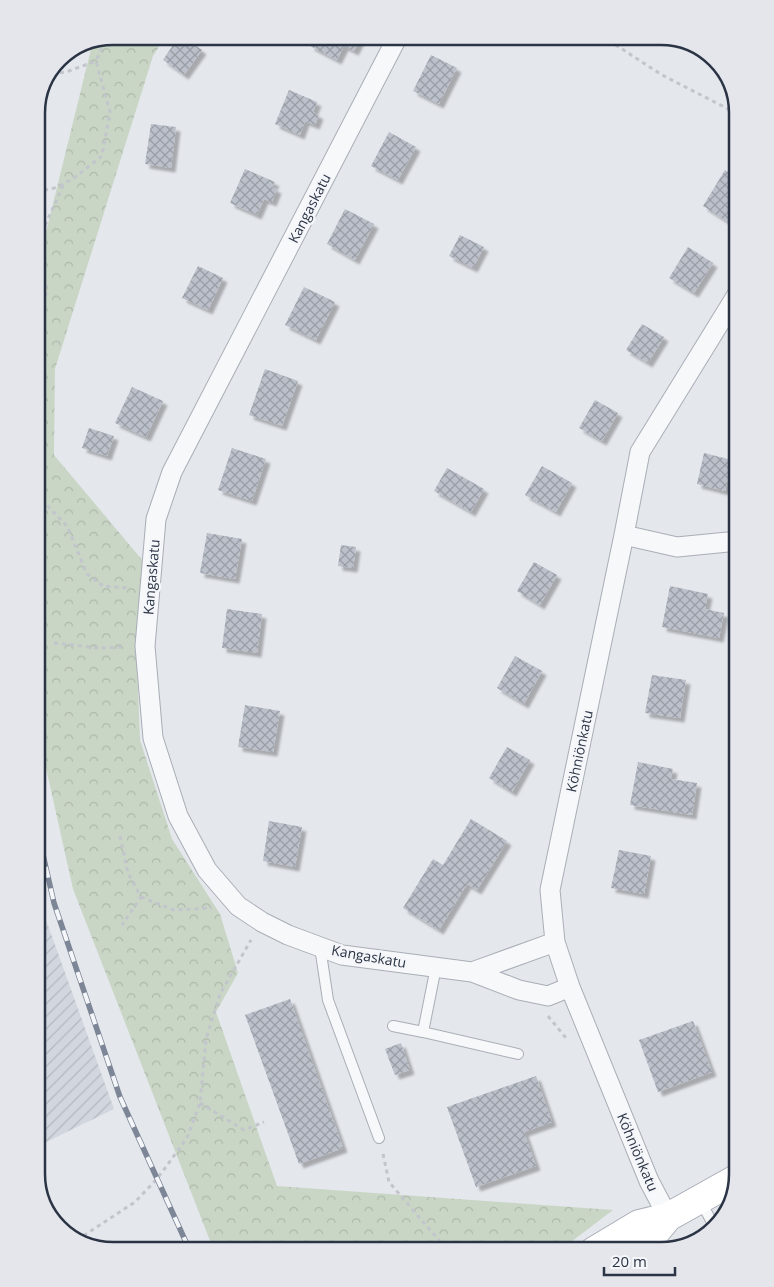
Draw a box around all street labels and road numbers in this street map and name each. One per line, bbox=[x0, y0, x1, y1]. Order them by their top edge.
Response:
street label: Kangaskatu bbox=[283, 170, 335, 246]
street label: Kangaskatu bbox=[138, 538, 164, 616]
street label: Köhniönkatu bbox=[561, 708, 597, 794]
street label: Kangaskatu bbox=[330, 940, 408, 972]
street label: Köhniönkatu bbox=[613, 1110, 663, 1194]

